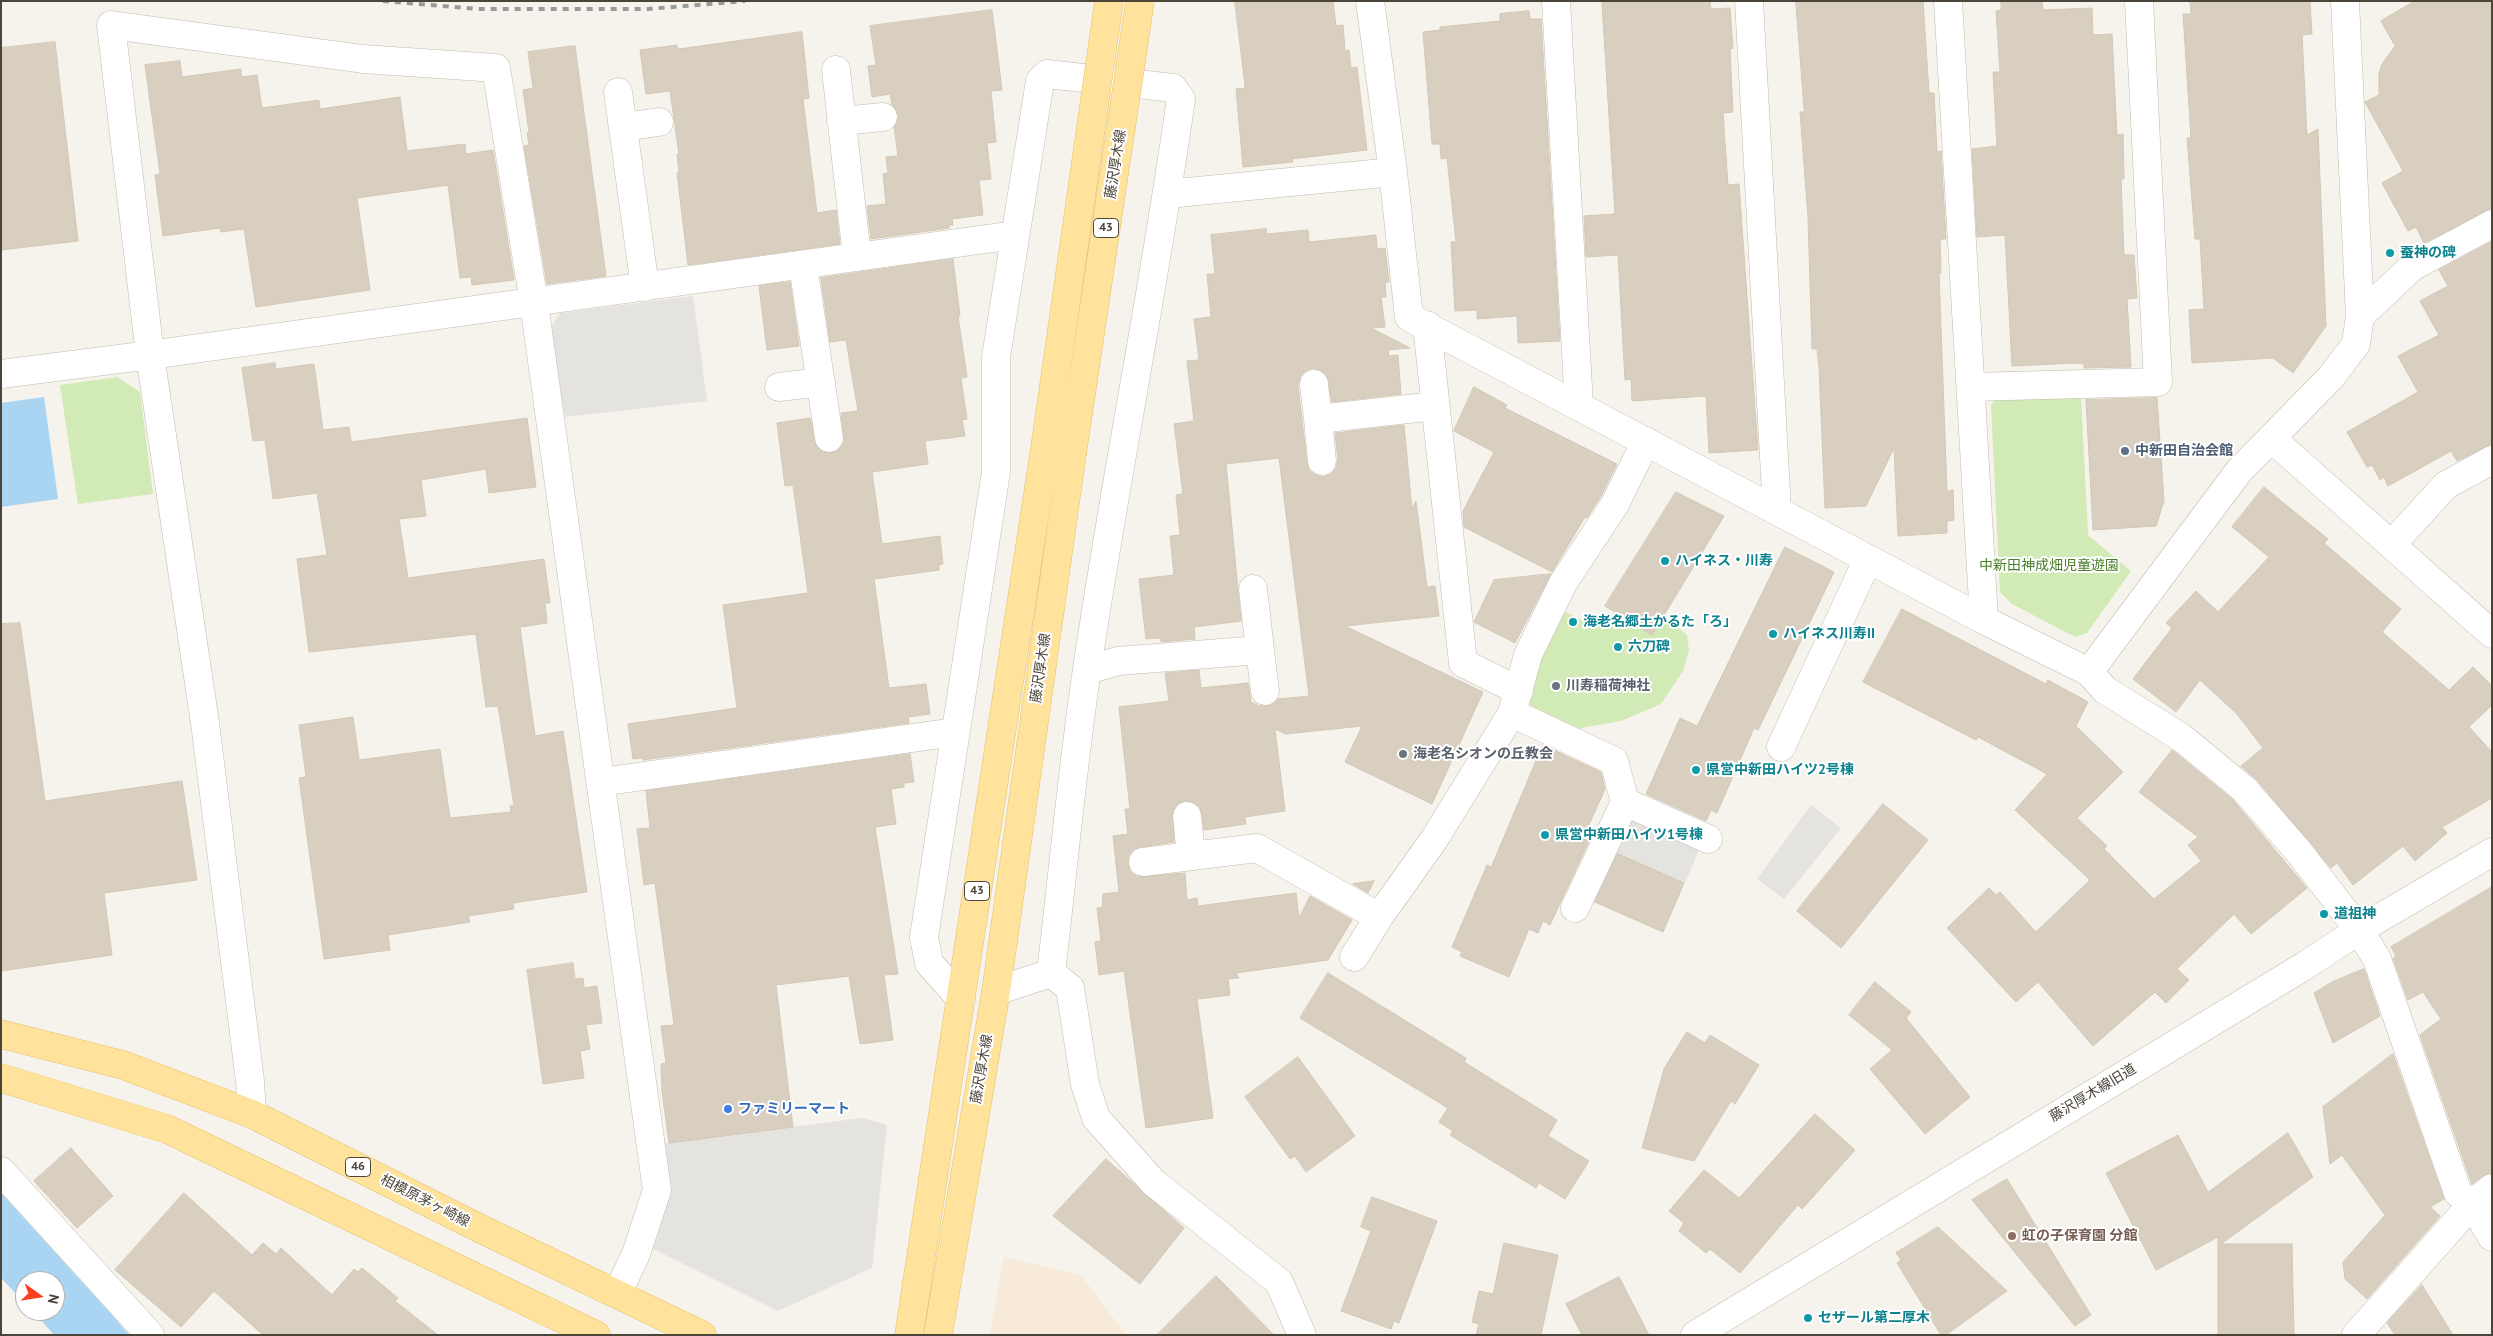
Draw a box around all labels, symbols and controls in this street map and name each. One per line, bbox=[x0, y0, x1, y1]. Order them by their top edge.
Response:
street label: 藤沢厚木線 bbox=[1102, 128, 1130, 200]
road number: 43 bbox=[1094, 218, 1118, 238]
place label: 蚕神の碑 bbox=[2400, 245, 2456, 261]
marker: 蚕神の碑 bbox=[2384, 247, 2396, 259]
place label: 中新田自治会館 bbox=[2135, 443, 2233, 459]
marker: 中新田自治会館 bbox=[2119, 445, 2131, 457]
place label: ハイネス・川寿 bbox=[1675, 553, 1773, 569]
marker: ハイネス・川寿 bbox=[1659, 555, 1671, 567]
park label: 中新田神成畑児童遊園 bbox=[1979, 558, 2119, 574]
place label: 海老名郷土かるた「ろ」 bbox=[1583, 614, 1737, 630]
marker: 海老名郷土かるた「ろ」 bbox=[1567, 616, 1579, 628]
place label: ハイネス川寿II bbox=[1783, 626, 1875, 642]
marker: ハイネス川寿II bbox=[1767, 628, 1779, 640]
street label: 藤沢厚木線 bbox=[1028, 632, 1054, 704]
place label: 六刀碑 bbox=[1628, 639, 1670, 655]
marker: 六刀碑 bbox=[1612, 641, 1624, 653]
place label: 川寿稲荷神社 bbox=[1566, 678, 1650, 694]
marker: 川寿稲荷神社 bbox=[1550, 680, 1562, 692]
place label: 海老名シオンの丘教会 bbox=[1413, 746, 1553, 762]
marker: 海老名シオンの丘教会 bbox=[1397, 748, 1409, 760]
place label: 県営中新田ハイツ2号棟 bbox=[1706, 762, 1854, 778]
marker: 県営中新田ハイツ2号棟 bbox=[1690, 764, 1702, 776]
place label: 県営中新田ハイツ1号棟 bbox=[1555, 827, 1703, 843]
marker: 県営中新田ハイツ1号棟 bbox=[1539, 829, 1551, 841]
road number: 43 bbox=[964, 881, 990, 900]
place label: 道祖神 bbox=[2334, 906, 2376, 922]
marker: 道祖神 bbox=[2318, 908, 2330, 920]
street label: 藤沢厚木線 bbox=[968, 1033, 996, 1105]
street label: 藤沢厚木線旧道 bbox=[2047, 1061, 2139, 1125]
place label: ファミリーマート bbox=[738, 1101, 850, 1117]
marker: ファミリーマート bbox=[722, 1103, 734, 1115]
road number: 46 bbox=[346, 1158, 370, 1176]
street label: 相模原茅ヶ崎線 bbox=[378, 1171, 472, 1231]
place label: 虹の子保育園 分館 bbox=[2022, 1228, 2138, 1244]
marker: 虹の子保育園 分館 bbox=[2006, 1230, 2018, 1242]
north arrow bbox=[15, 1271, 65, 1321]
text: N bbox=[44, 1293, 63, 1306]
place label: セザール第二厚木 bbox=[1818, 1310, 1930, 1326]
marker: セザール第二厚木 bbox=[1802, 1312, 1814, 1324]

